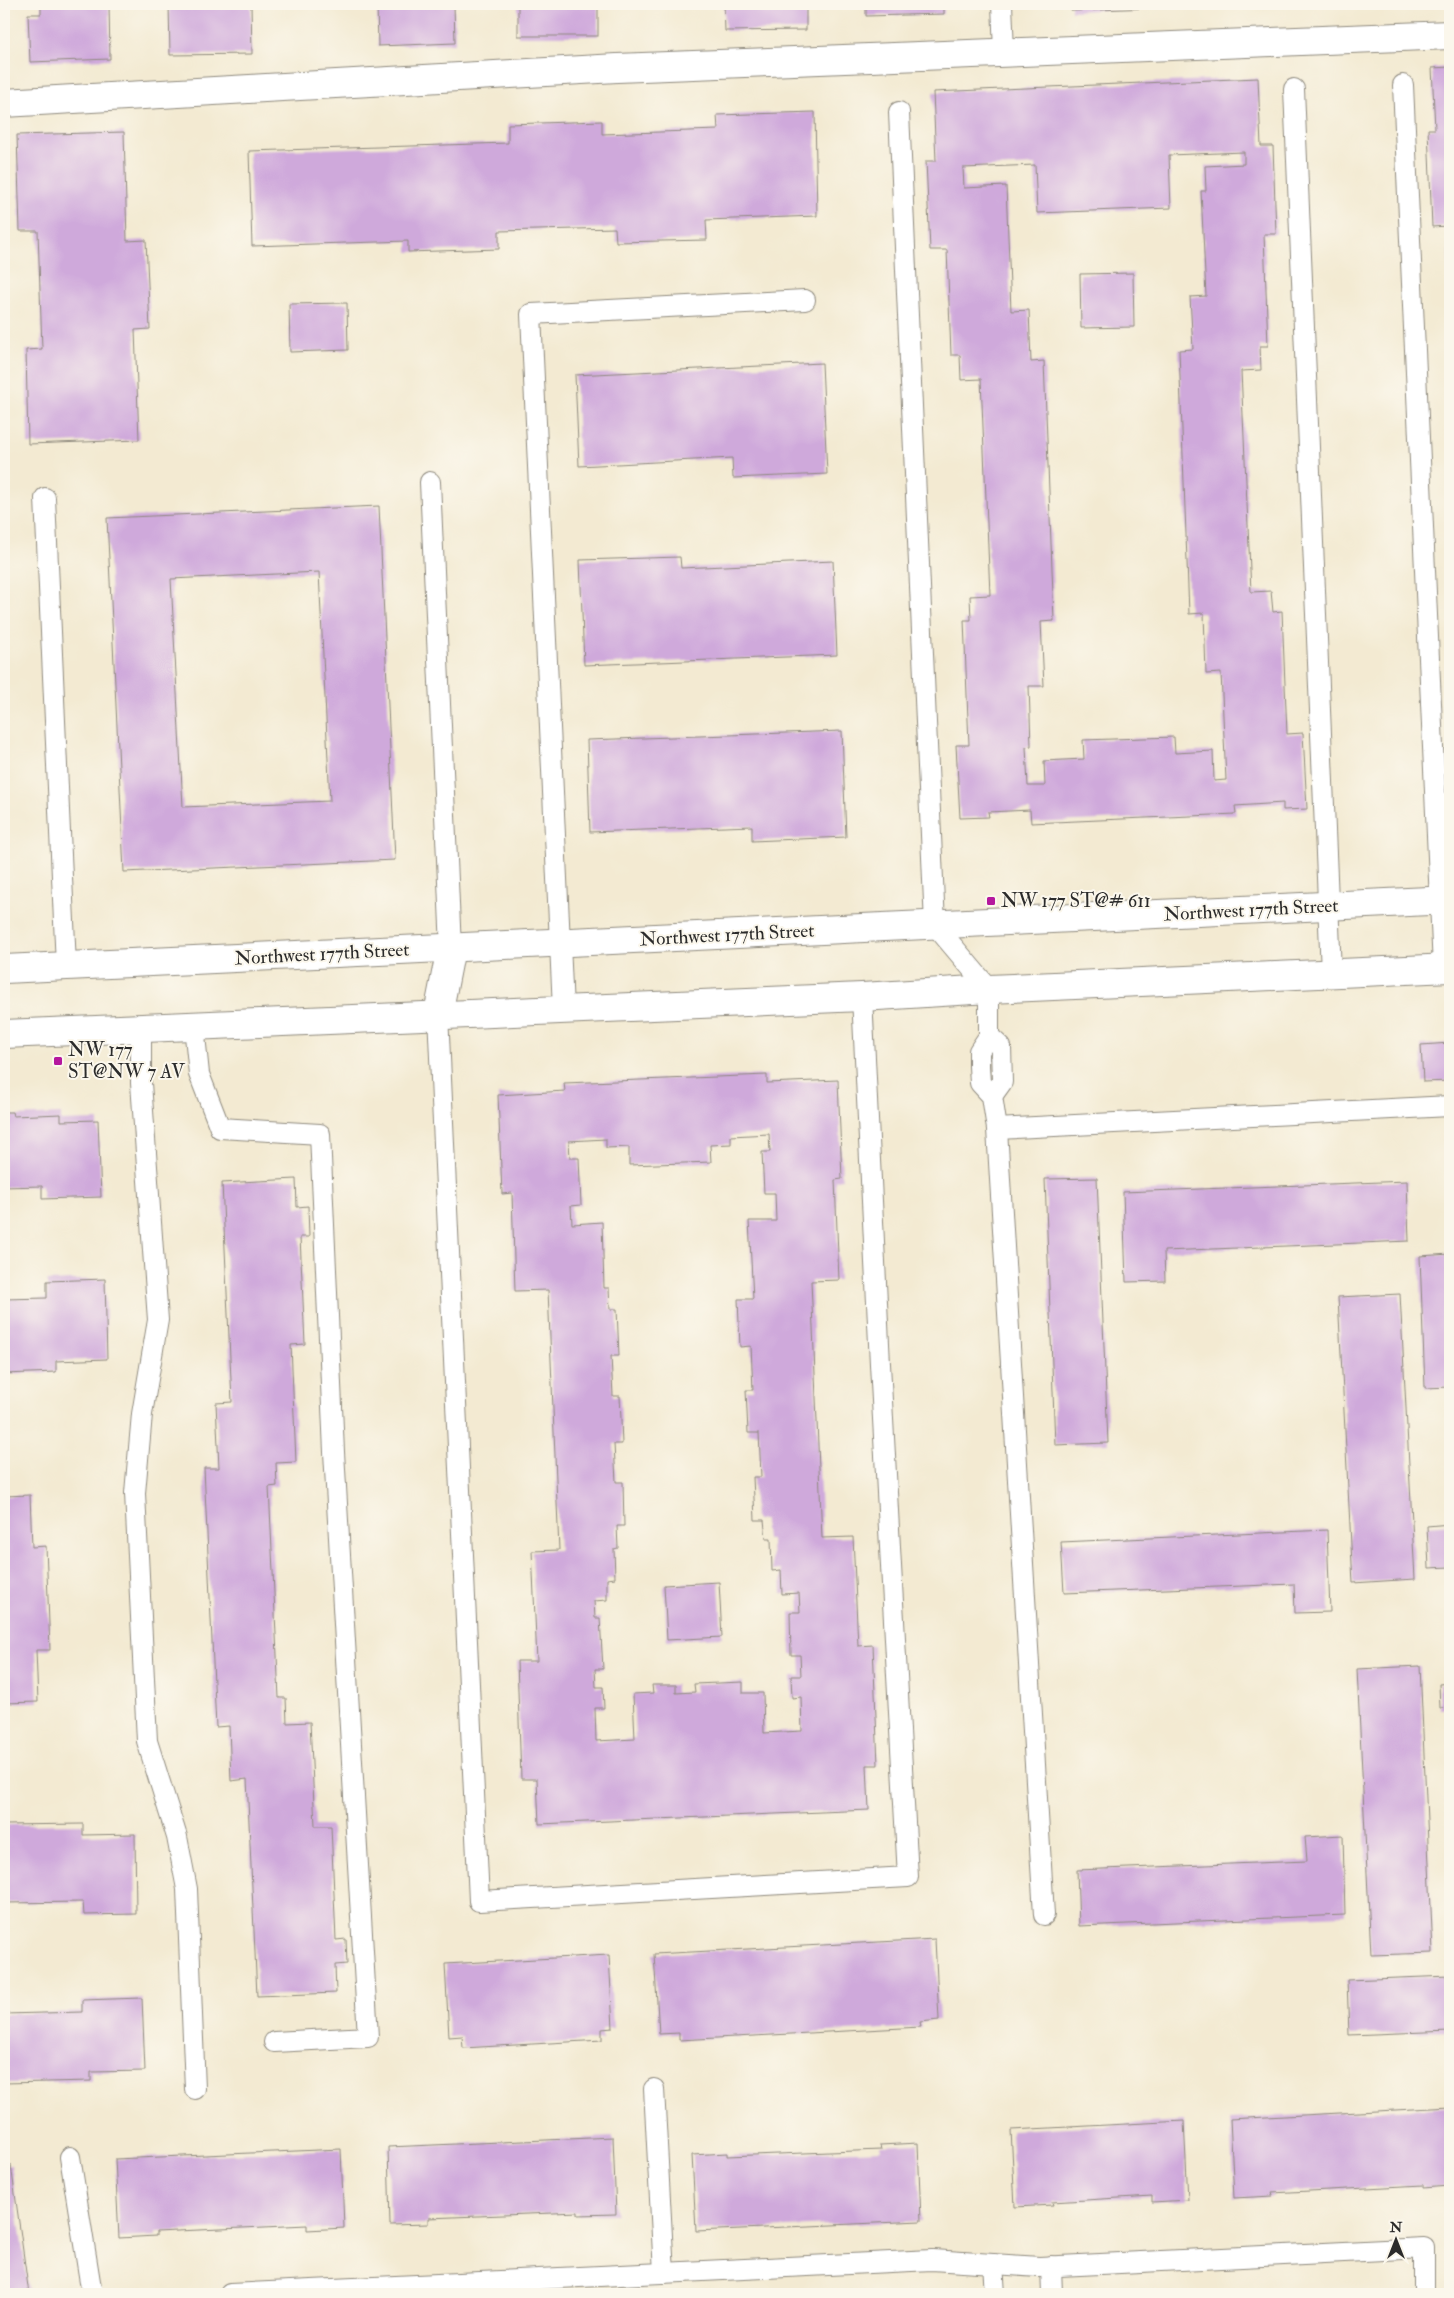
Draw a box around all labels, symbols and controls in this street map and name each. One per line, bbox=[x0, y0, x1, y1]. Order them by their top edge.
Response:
place label: NW 177 ST@# 611 bbox=[1001, 889, 1151, 913]
street label: Northwest 177th Street bbox=[1163, 893, 1339, 927]
marker: NW 177 ST@# 611 bbox=[985, 895, 997, 907]
street label: Northwest 177th Street bbox=[639, 918, 815, 952]
street label: Northwest 177th Street bbox=[234, 937, 410, 971]
place label: NW 177 ST@NW 7 AV bbox=[68, 1038, 185, 1084]
marker: NW 177 ST@NW 7 AV bbox=[52, 1055, 64, 1067]
north arrow bbox=[1372, 2216, 1422, 2266]
text: N bbox=[1389, 2219, 1403, 2236]

